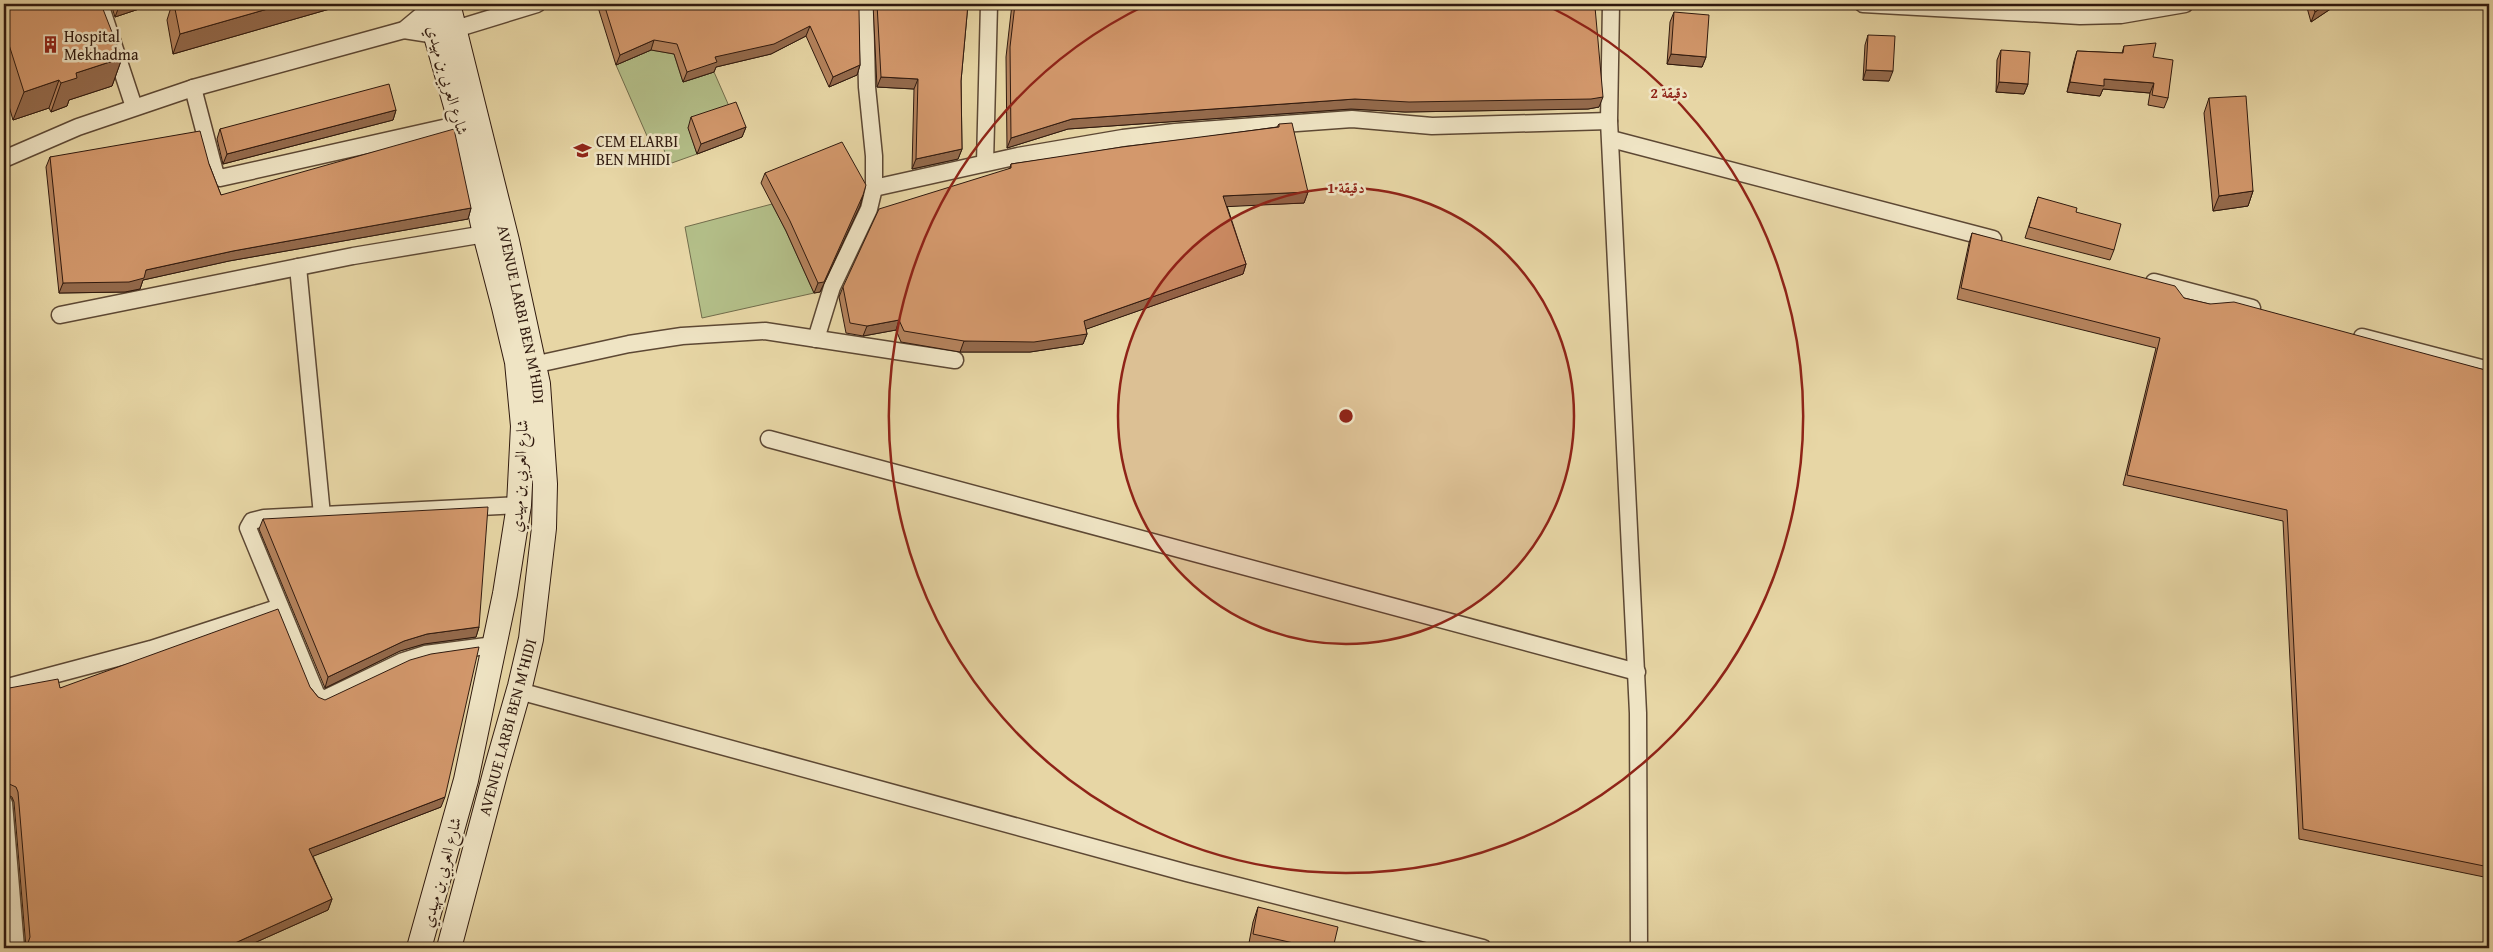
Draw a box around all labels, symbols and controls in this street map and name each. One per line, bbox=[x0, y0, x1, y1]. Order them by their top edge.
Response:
street label: شارع العربي بن مهيدي bbox=[419, 22, 475, 138]
place label: Hospital Mekhadma bbox=[64, 24, 139, 66]
building icon: Hospital Mekhadma bbox=[40, 35, 60, 55]
text: 2 دقيقة bbox=[1650, 82, 1688, 103]
place label: CEM ELARBI BEN MHIDI bbox=[596, 129, 678, 171]
school or university icon: CEM ELARBI BEN MHIDI bbox=[572, 140, 592, 160]
text: 1 دقيقة bbox=[1327, 177, 1365, 198]
street label: AVENUE LARBI BEN M'HIDI bbox=[491, 222, 551, 405]
centre of rings bbox=[1337, 407, 1355, 425]
street label: شارع العربي بن مهيدي bbox=[504, 419, 536, 533]
street label: AVENUE LARBI BEN M'HIDI bbox=[472, 636, 542, 818]
street label: شارع العربي بن مهيدي bbox=[415, 814, 469, 930]

